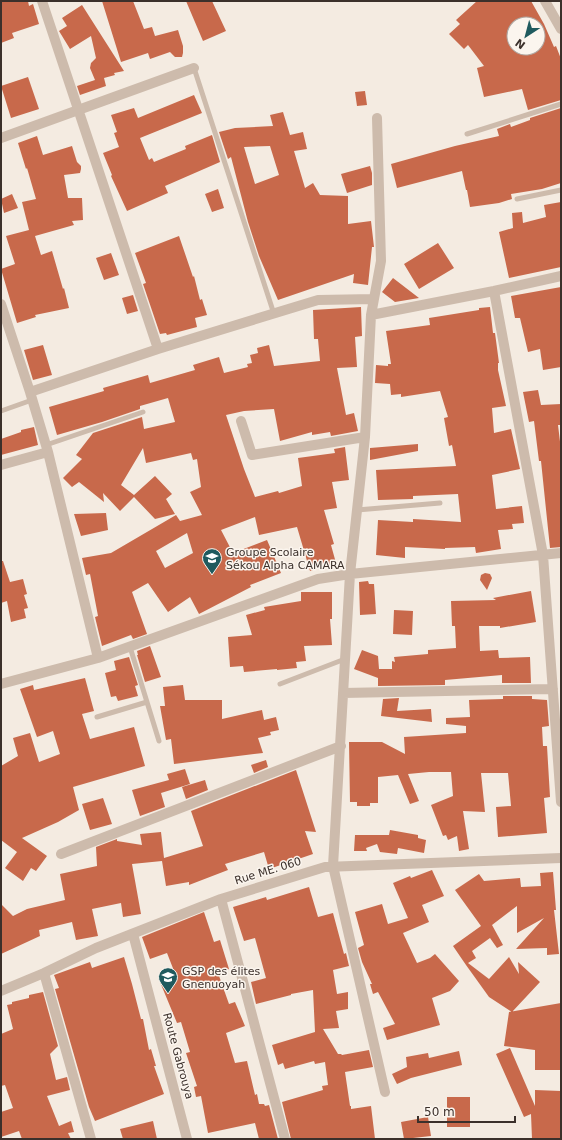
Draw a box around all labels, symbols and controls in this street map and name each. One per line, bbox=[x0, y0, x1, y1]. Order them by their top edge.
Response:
north arrow bbox=[506, 16, 546, 56]
text: N bbox=[513, 36, 528, 52]
place label: Groupe Scolaire Sékou Alpha CAMARA bbox=[226, 546, 345, 572]
school or university icon: Groupe Scolaire Sékou Alpha CAMARA bbox=[201, 547, 223, 575]
street label: Rue ME. 060 bbox=[233, 855, 303, 887]
place label: GSP des élites Gnenuoyah bbox=[182, 965, 261, 991]
school or university icon: GSP des élites Gnenuoyah bbox=[157, 966, 179, 994]
street label: Route Gabrouya bbox=[160, 1011, 196, 1101]
scale bar bbox=[418, 1098, 515, 1124]
text: 50 m bbox=[424, 1105, 455, 1119]

